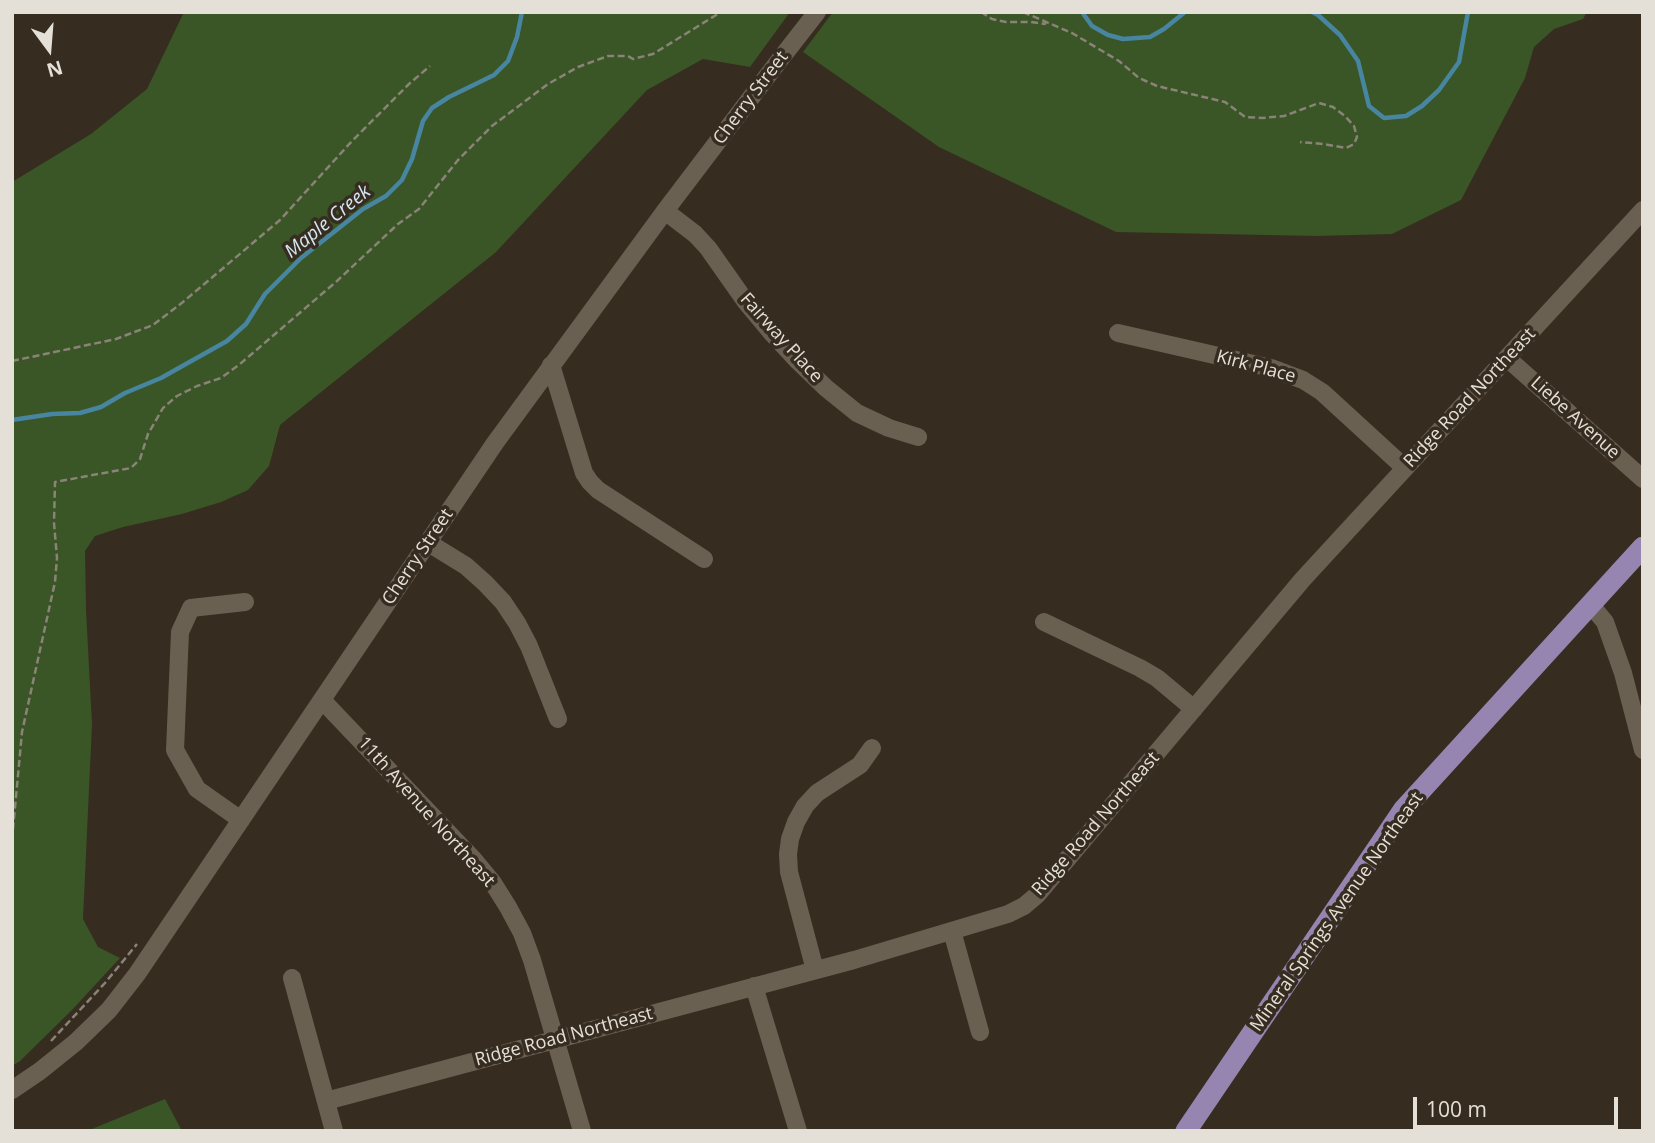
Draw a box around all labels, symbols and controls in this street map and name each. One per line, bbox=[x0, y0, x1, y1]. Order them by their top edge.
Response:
north arrow bbox=[14, 14, 84, 84]
street label: Cherry Street bbox=[709, 47, 793, 149]
text: N bbox=[44, 55, 66, 84]
water label: Maple Creek bbox=[281, 181, 375, 263]
street label: Fairway Place bbox=[735, 289, 827, 387]
street label: Ridge Road Northeast bbox=[1400, 324, 1540, 472]
street label: Kirk Place bbox=[1214, 346, 1298, 388]
street label: Liebe Avenue bbox=[1526, 372, 1624, 464]
street label: Cherry Street bbox=[378, 505, 458, 609]
street label: 11th Avenue Northeast bbox=[353, 733, 499, 891]
street label: Ridge Road Northeast bbox=[1028, 748, 1164, 900]
street label: Mineral Springs Avenue Northeast bbox=[1246, 788, 1428, 1036]
street label: Ridge Road Northeast bbox=[473, 1003, 655, 1071]
scale bar bbox=[1417, 1084, 1622, 1128]
text: 100 m bbox=[1426, 1095, 1487, 1123]

